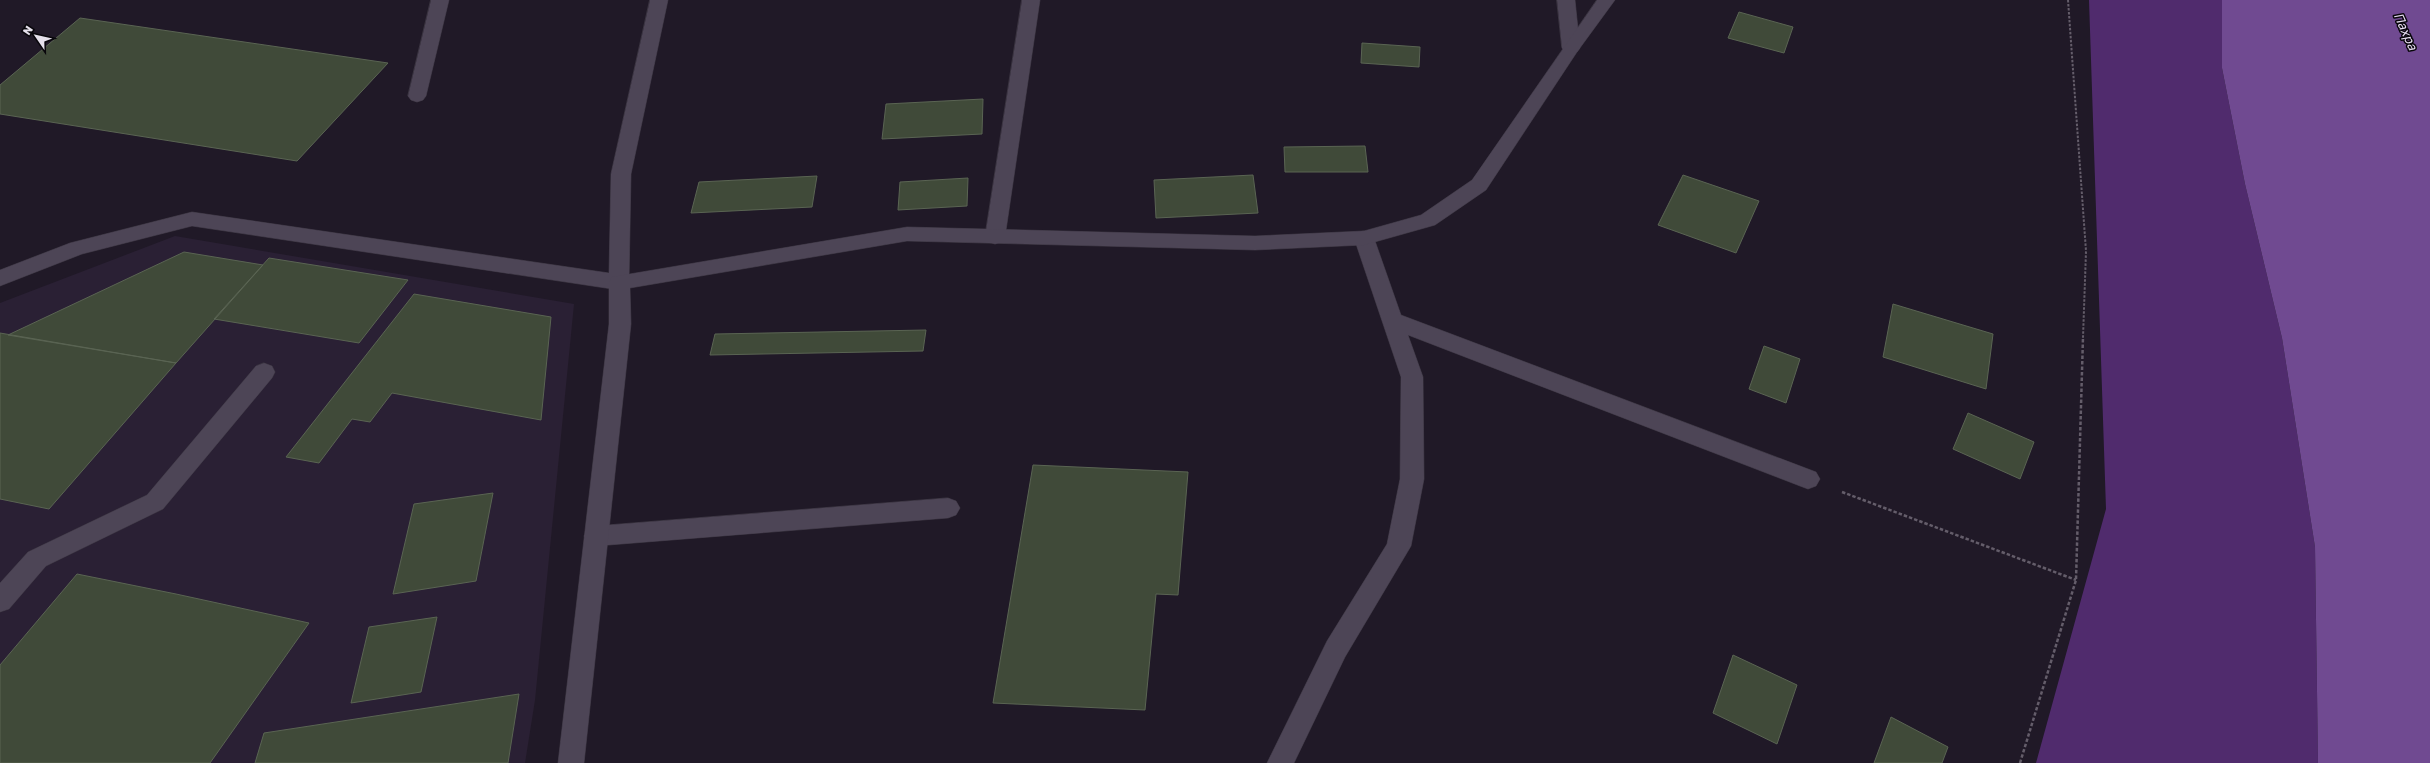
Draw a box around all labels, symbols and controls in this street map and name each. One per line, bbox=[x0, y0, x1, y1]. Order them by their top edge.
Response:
water label: Пахра bbox=[2391, 10, 2422, 53]
north arrow bbox=[16, 16, 56, 56]
text: N bbox=[20, 23, 35, 37]

